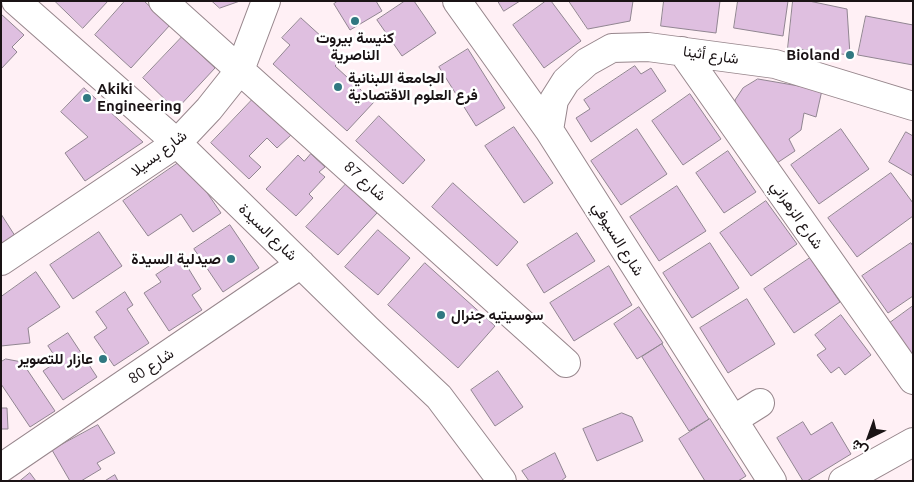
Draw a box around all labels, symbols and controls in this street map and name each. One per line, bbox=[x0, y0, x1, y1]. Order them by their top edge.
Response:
marker: كنيسة بيروت الناصرية bbox=[349, 15, 361, 27]
place label: كنيسة بيروت الناصرية bbox=[316, 29, 394, 64]
street label: شارع أثينا bbox=[682, 42, 740, 68]
place label: Bioland bbox=[786, 46, 840, 64]
marker: Bioland bbox=[844, 49, 856, 61]
place label: الجامعة اللبنانية فرع العلوم الاقتصادية bbox=[348, 69, 478, 104]
place label: Akiki Engineering bbox=[97, 80, 182, 115]
marker: الجامعة اللبنانية فرع العلوم الاقتصادية bbox=[332, 81, 344, 93]
marker: Akiki Engineering bbox=[81, 92, 93, 104]
street label: شارع بسيلا bbox=[128, 126, 190, 180]
street label: شارع 87 bbox=[340, 157, 390, 205]
street label: شارع الزهراني bbox=[767, 178, 827, 252]
street label: شارع السيوفي bbox=[588, 199, 648, 279]
street label: شارع السيدة bbox=[235, 200, 301, 264]
place label: صيدلية السيدة bbox=[131, 250, 221, 268]
marker: صيدلية السيدة bbox=[225, 253, 237, 265]
place label: سوسيتيه جنرال bbox=[451, 306, 544, 324]
marker: سوسيتيه جنرال bbox=[435, 309, 447, 321]
street label: شارع 80 bbox=[125, 344, 177, 388]
place label: عازار للتصوير bbox=[18, 350, 93, 368]
marker: عازار للتصوير bbox=[97, 353, 109, 365]
north arrow bbox=[844, 412, 894, 462]
text: ش bbox=[847, 437, 871, 460]

